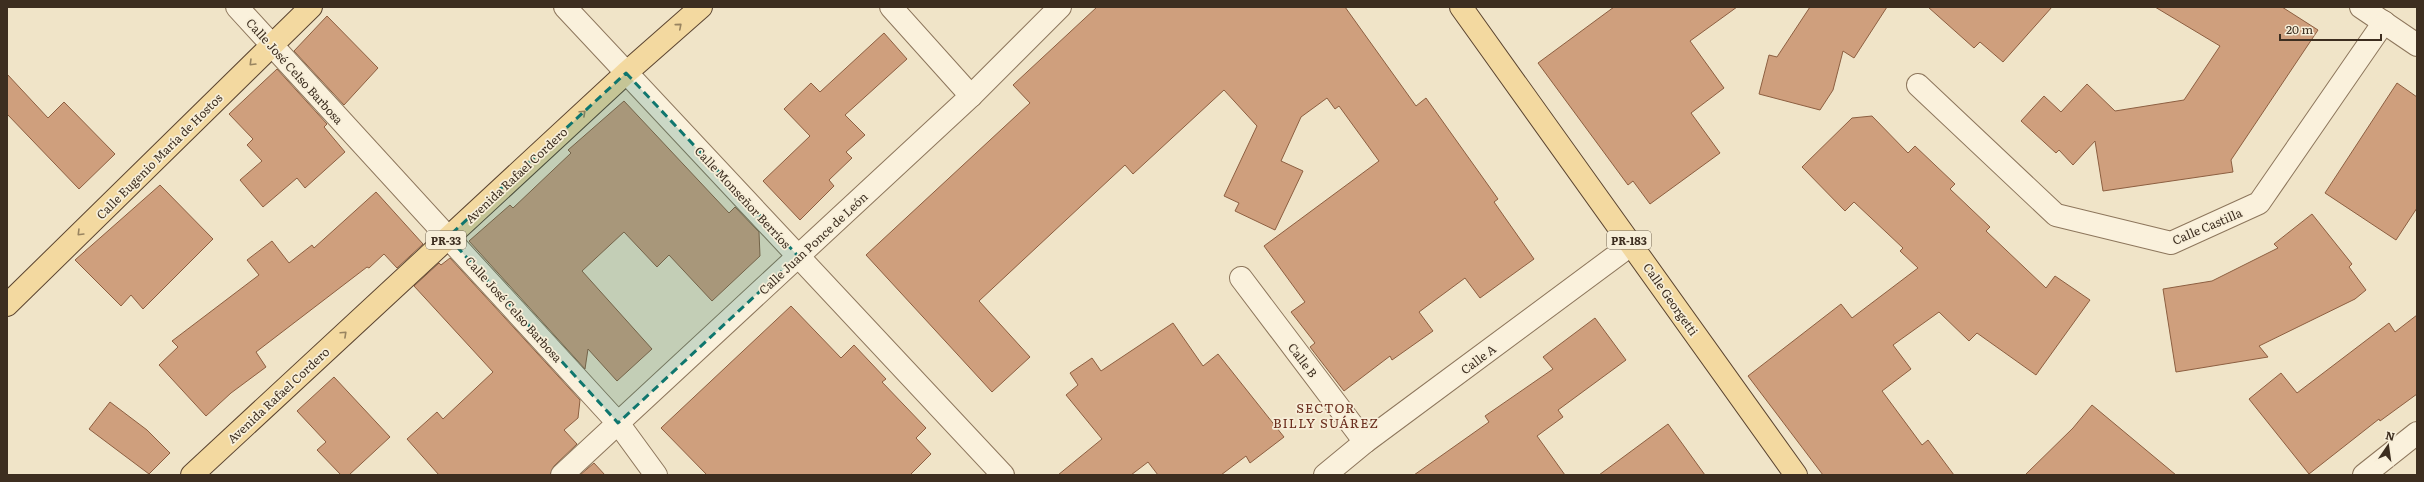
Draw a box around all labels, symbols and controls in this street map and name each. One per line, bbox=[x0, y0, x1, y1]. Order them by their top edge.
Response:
street label: Calle José Celso Barbosa bbox=[242, 14, 348, 128]
scale bar bbox=[2280, 16, 2381, 42]
text: 20 m bbox=[2286, 20, 2313, 38]
one-way arrow bbox=[675, 23, 682, 30]
one-way arrow bbox=[249, 58, 257, 66]
street label: Calle Eugenio María de Hostos bbox=[92, 88, 227, 223]
one-way arrow bbox=[578, 110, 586, 118]
street label: Avenida Rafael Cordero bbox=[461, 123, 571, 227]
street label: Calle Monseñor Berríos bbox=[691, 142, 796, 253]
street label: Calle Juan Ponce de León bbox=[755, 188, 871, 298]
street label: Calle Castilla bbox=[2169, 203, 2245, 249]
one-way arrow bbox=[77, 228, 85, 236]
road number: PR-33 bbox=[426, 231, 466, 249]
road number: PR-183 bbox=[1607, 231, 1651, 249]
street label: Calle José Celso Barbosa bbox=[461, 252, 567, 366]
street label: Calle Georgetti bbox=[1639, 259, 1703, 339]
one-way arrow bbox=[339, 332, 347, 339]
street label: Calle B bbox=[1284, 339, 1322, 381]
street label: Calle A bbox=[1457, 340, 1500, 378]
street label: Avenida Rafael Cordero bbox=[223, 343, 333, 447]
district label: SECTOR BILLY SUÁREZ bbox=[1273, 398, 1379, 432]
north arrow bbox=[2368, 426, 2408, 466]
text: N bbox=[2384, 426, 2397, 444]

